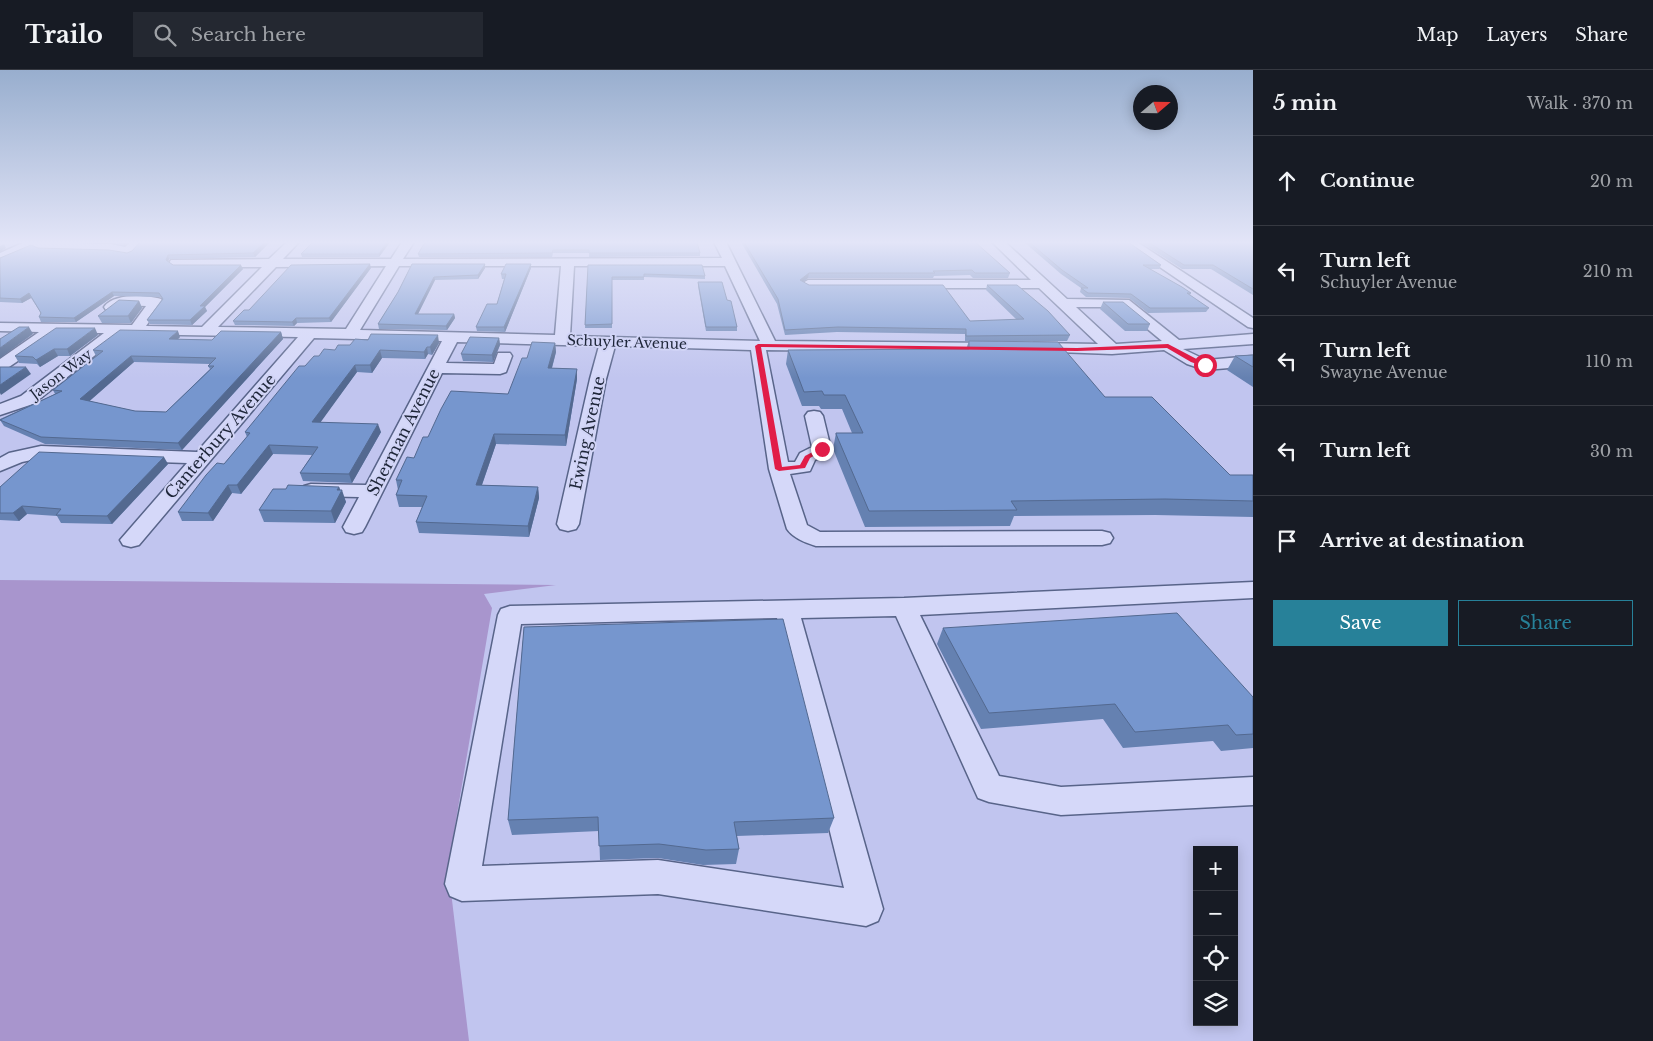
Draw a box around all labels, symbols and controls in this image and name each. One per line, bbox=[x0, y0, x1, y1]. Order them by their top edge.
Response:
search box bbox=[133, 12, 483, 57]
text: Trailo bbox=[25, 20, 103, 49]
icon: search bbox=[151, 21, 179, 49]
text: Search here bbox=[191, 23, 306, 46]
text: Map bbox=[1417, 24, 1458, 46]
text: Layers bbox=[1486, 24, 1547, 46]
text: Share bbox=[1575, 24, 1628, 46]
north arrow bbox=[1133, 85, 1178, 130]
text: 5 min bbox=[1273, 90, 1337, 116]
text: Walk · 370 m bbox=[1527, 93, 1633, 113]
icon: ahead bbox=[1273, 167, 1301, 195]
text: Continue bbox=[1320, 169, 1415, 192]
text: 20 m bbox=[1590, 171, 1633, 191]
text: Turn left bbox=[1320, 249, 1411, 272]
icon: left bbox=[1273, 257, 1301, 285]
text: 210 m bbox=[1583, 261, 1633, 281]
text: Schuyler Avenue bbox=[1320, 272, 1457, 292]
street label: Schuyler Avenue bbox=[567, 331, 687, 353]
text: Turn left bbox=[1320, 339, 1411, 362]
street label: Jason Way bbox=[25, 345, 96, 404]
icon: left bbox=[1273, 347, 1301, 375]
text: 110 m bbox=[1586, 351, 1633, 371]
route start bbox=[1194, 354, 1217, 377]
text: Swayne Avenue bbox=[1320, 362, 1447, 382]
street label: Sherman Avenue bbox=[362, 365, 444, 499]
street label: Canterbury Avenue bbox=[160, 369, 280, 503]
street label: Ewing Avenue bbox=[565, 374, 609, 492]
icon: left bbox=[1273, 437, 1301, 465]
route end bbox=[811, 438, 834, 461]
text: Turn left bbox=[1320, 439, 1411, 462]
text: 30 m bbox=[1590, 441, 1633, 461]
icon: arrive bbox=[1273, 527, 1301, 555]
text: Arrive at destination bbox=[1320, 529, 1524, 552]
button: Save bbox=[1273, 600, 1448, 646]
button: Share bbox=[1458, 600, 1633, 646]
map controls bbox=[1193, 846, 1238, 1026]
button: + bbox=[1193, 846, 1238, 891]
button: − bbox=[1193, 891, 1238, 936]
button: locate bbox=[1193, 936, 1238, 981]
button: layers bbox=[1193, 981, 1238, 1026]

